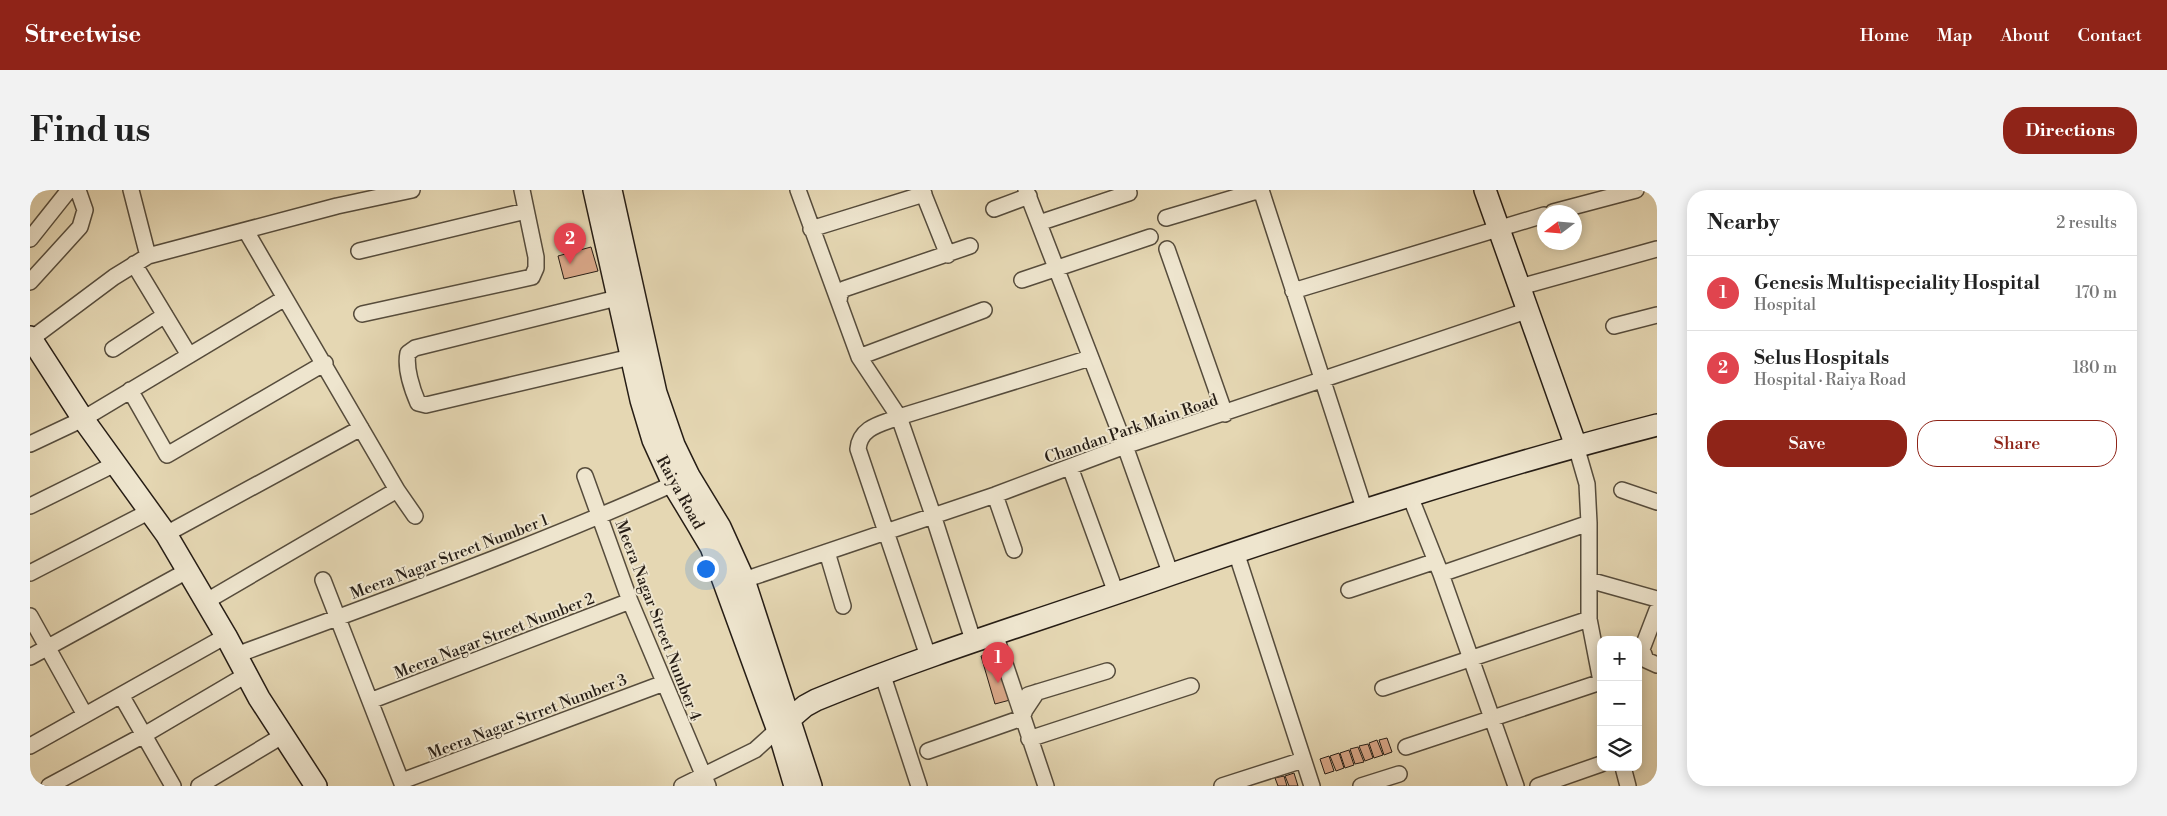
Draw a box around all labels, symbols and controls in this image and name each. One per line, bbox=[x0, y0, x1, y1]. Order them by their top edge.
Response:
text: Streetwise bbox=[25, 20, 141, 50]
text: Home bbox=[1860, 24, 1909, 47]
text: Map bbox=[1937, 24, 1973, 47]
text: About bbox=[2001, 24, 2050, 47]
text: Contact bbox=[2078, 24, 2142, 47]
button: Directions bbox=[2003, 107, 2137, 154]
text: Find us bbox=[30, 109, 150, 152]
north arrow bbox=[1537, 205, 1582, 250]
text: Nearby bbox=[1707, 210, 1780, 236]
text: 2 results bbox=[2056, 213, 2117, 233]
pin: 2 bbox=[554, 223, 586, 264]
text: Genesis Multispeciality Hospital bbox=[1754, 271, 2040, 295]
text: 1 bbox=[1719, 283, 1727, 303]
text: 170 m bbox=[2075, 283, 2117, 303]
text: Hospital bbox=[1754, 295, 1816, 315]
text: Selus Hospitals bbox=[1754, 346, 1889, 370]
text: 2 bbox=[1718, 358, 1728, 378]
text: 180 m bbox=[2073, 358, 2117, 378]
text: Hospital · Raiya Road bbox=[1754, 370, 1906, 390]
street label: Chandan Park Main Road bbox=[1042, 390, 1221, 468]
button: Save bbox=[1707, 420, 1907, 467]
button: Share bbox=[1917, 420, 2117, 467]
street label: Raiya Road bbox=[652, 452, 709, 533]
street label: Meera Nagar Street Number 1 bbox=[347, 510, 551, 604]
street label: Meera Nagar Street Number 4 bbox=[610, 517, 706, 724]
your location bbox=[693, 556, 719, 582]
street label: Meera Nagar Street Number 2 bbox=[391, 588, 597, 683]
map controls bbox=[1597, 636, 1642, 771]
button: + bbox=[1597, 636, 1642, 681]
pin: 1 bbox=[982, 642, 1014, 683]
street label: Meera Nagar Strret Number 3 bbox=[425, 670, 630, 764]
button: − bbox=[1597, 681, 1642, 726]
button: layers bbox=[1597, 726, 1642, 771]

